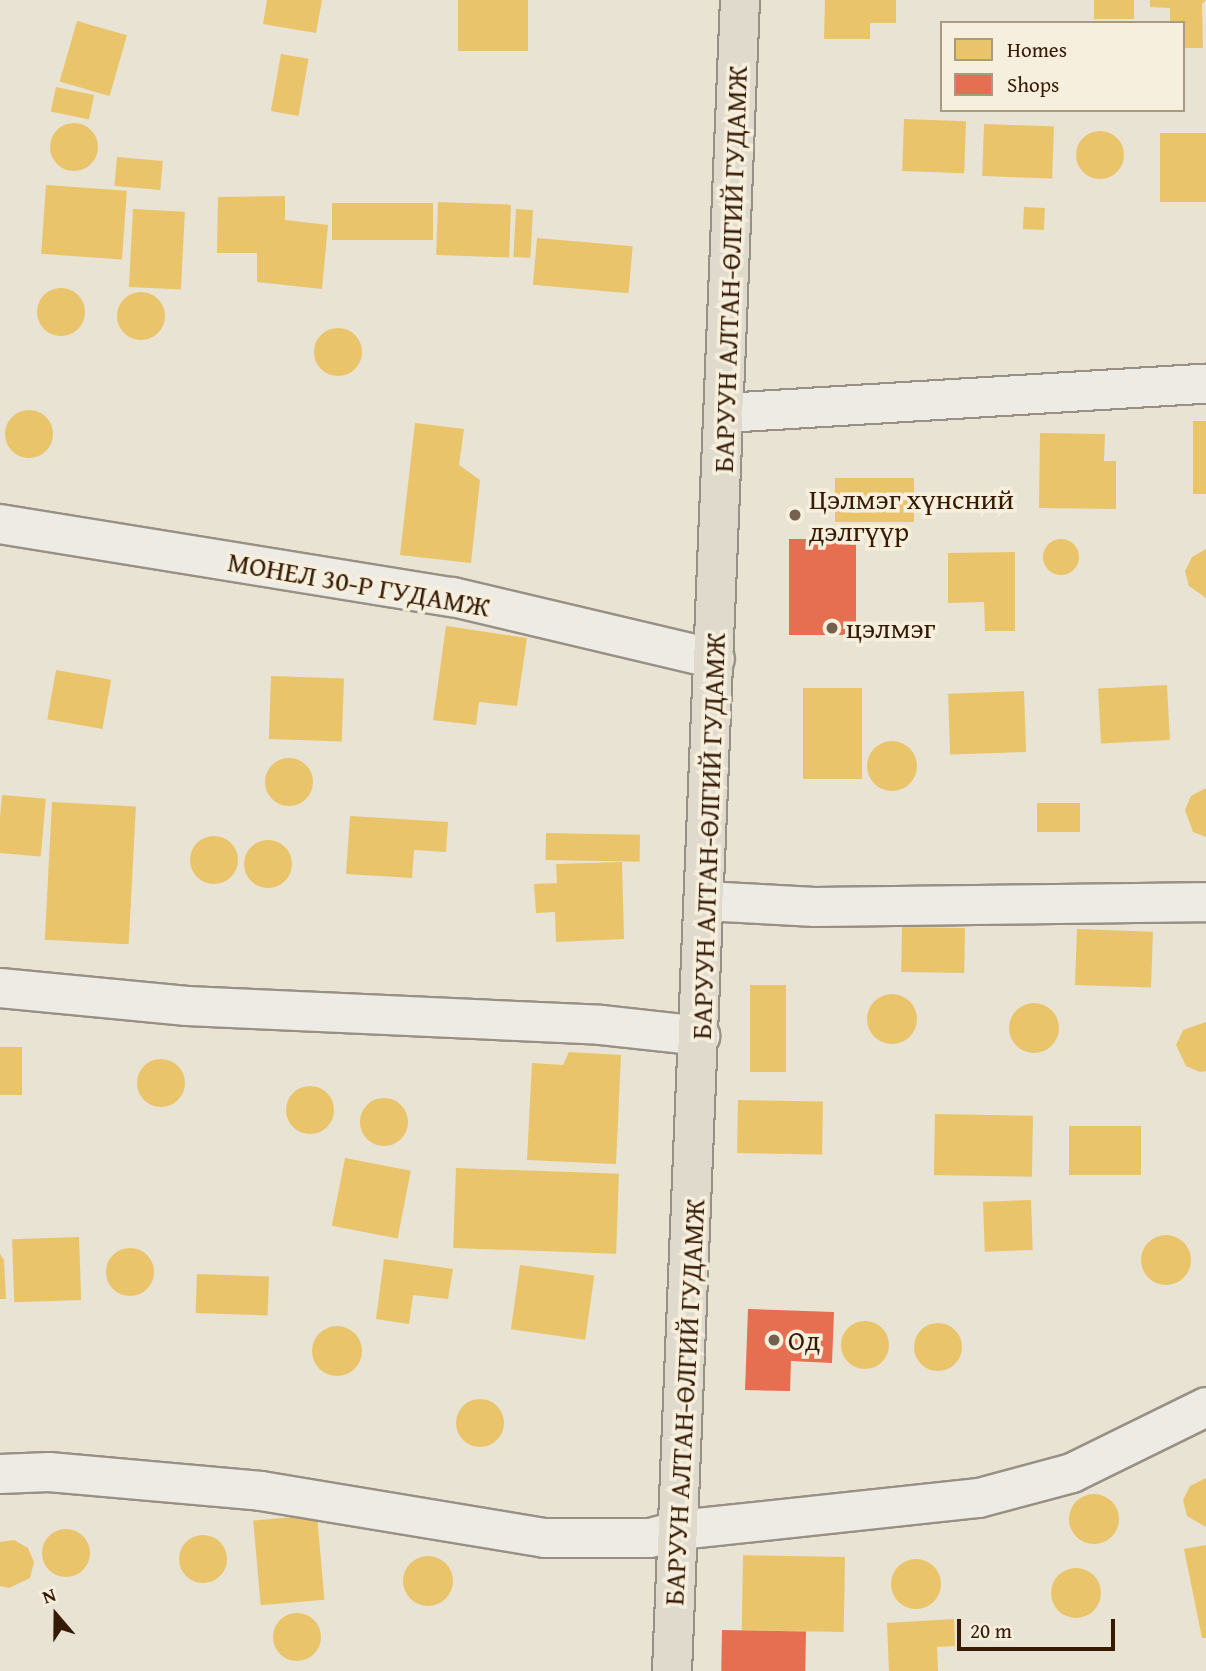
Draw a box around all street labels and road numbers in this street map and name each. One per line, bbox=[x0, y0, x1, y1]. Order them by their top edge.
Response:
street label: БАРУУН АЛТАН-ӨЛГИЙ ГУДАМЖ bbox=[706, 65, 754, 473]
street label: МОНЕЛ 30-Р ГУДАМЖ bbox=[225, 544, 493, 624]
street label: БАРУУН АЛТАН-ӨЛГИЙ ГУДАМЖ bbox=[684, 632, 732, 1040]
street label: БАРУУН АЛТАН-ӨЛГИЙ ГУДАМЖ bbox=[657, 1198, 711, 1606]

